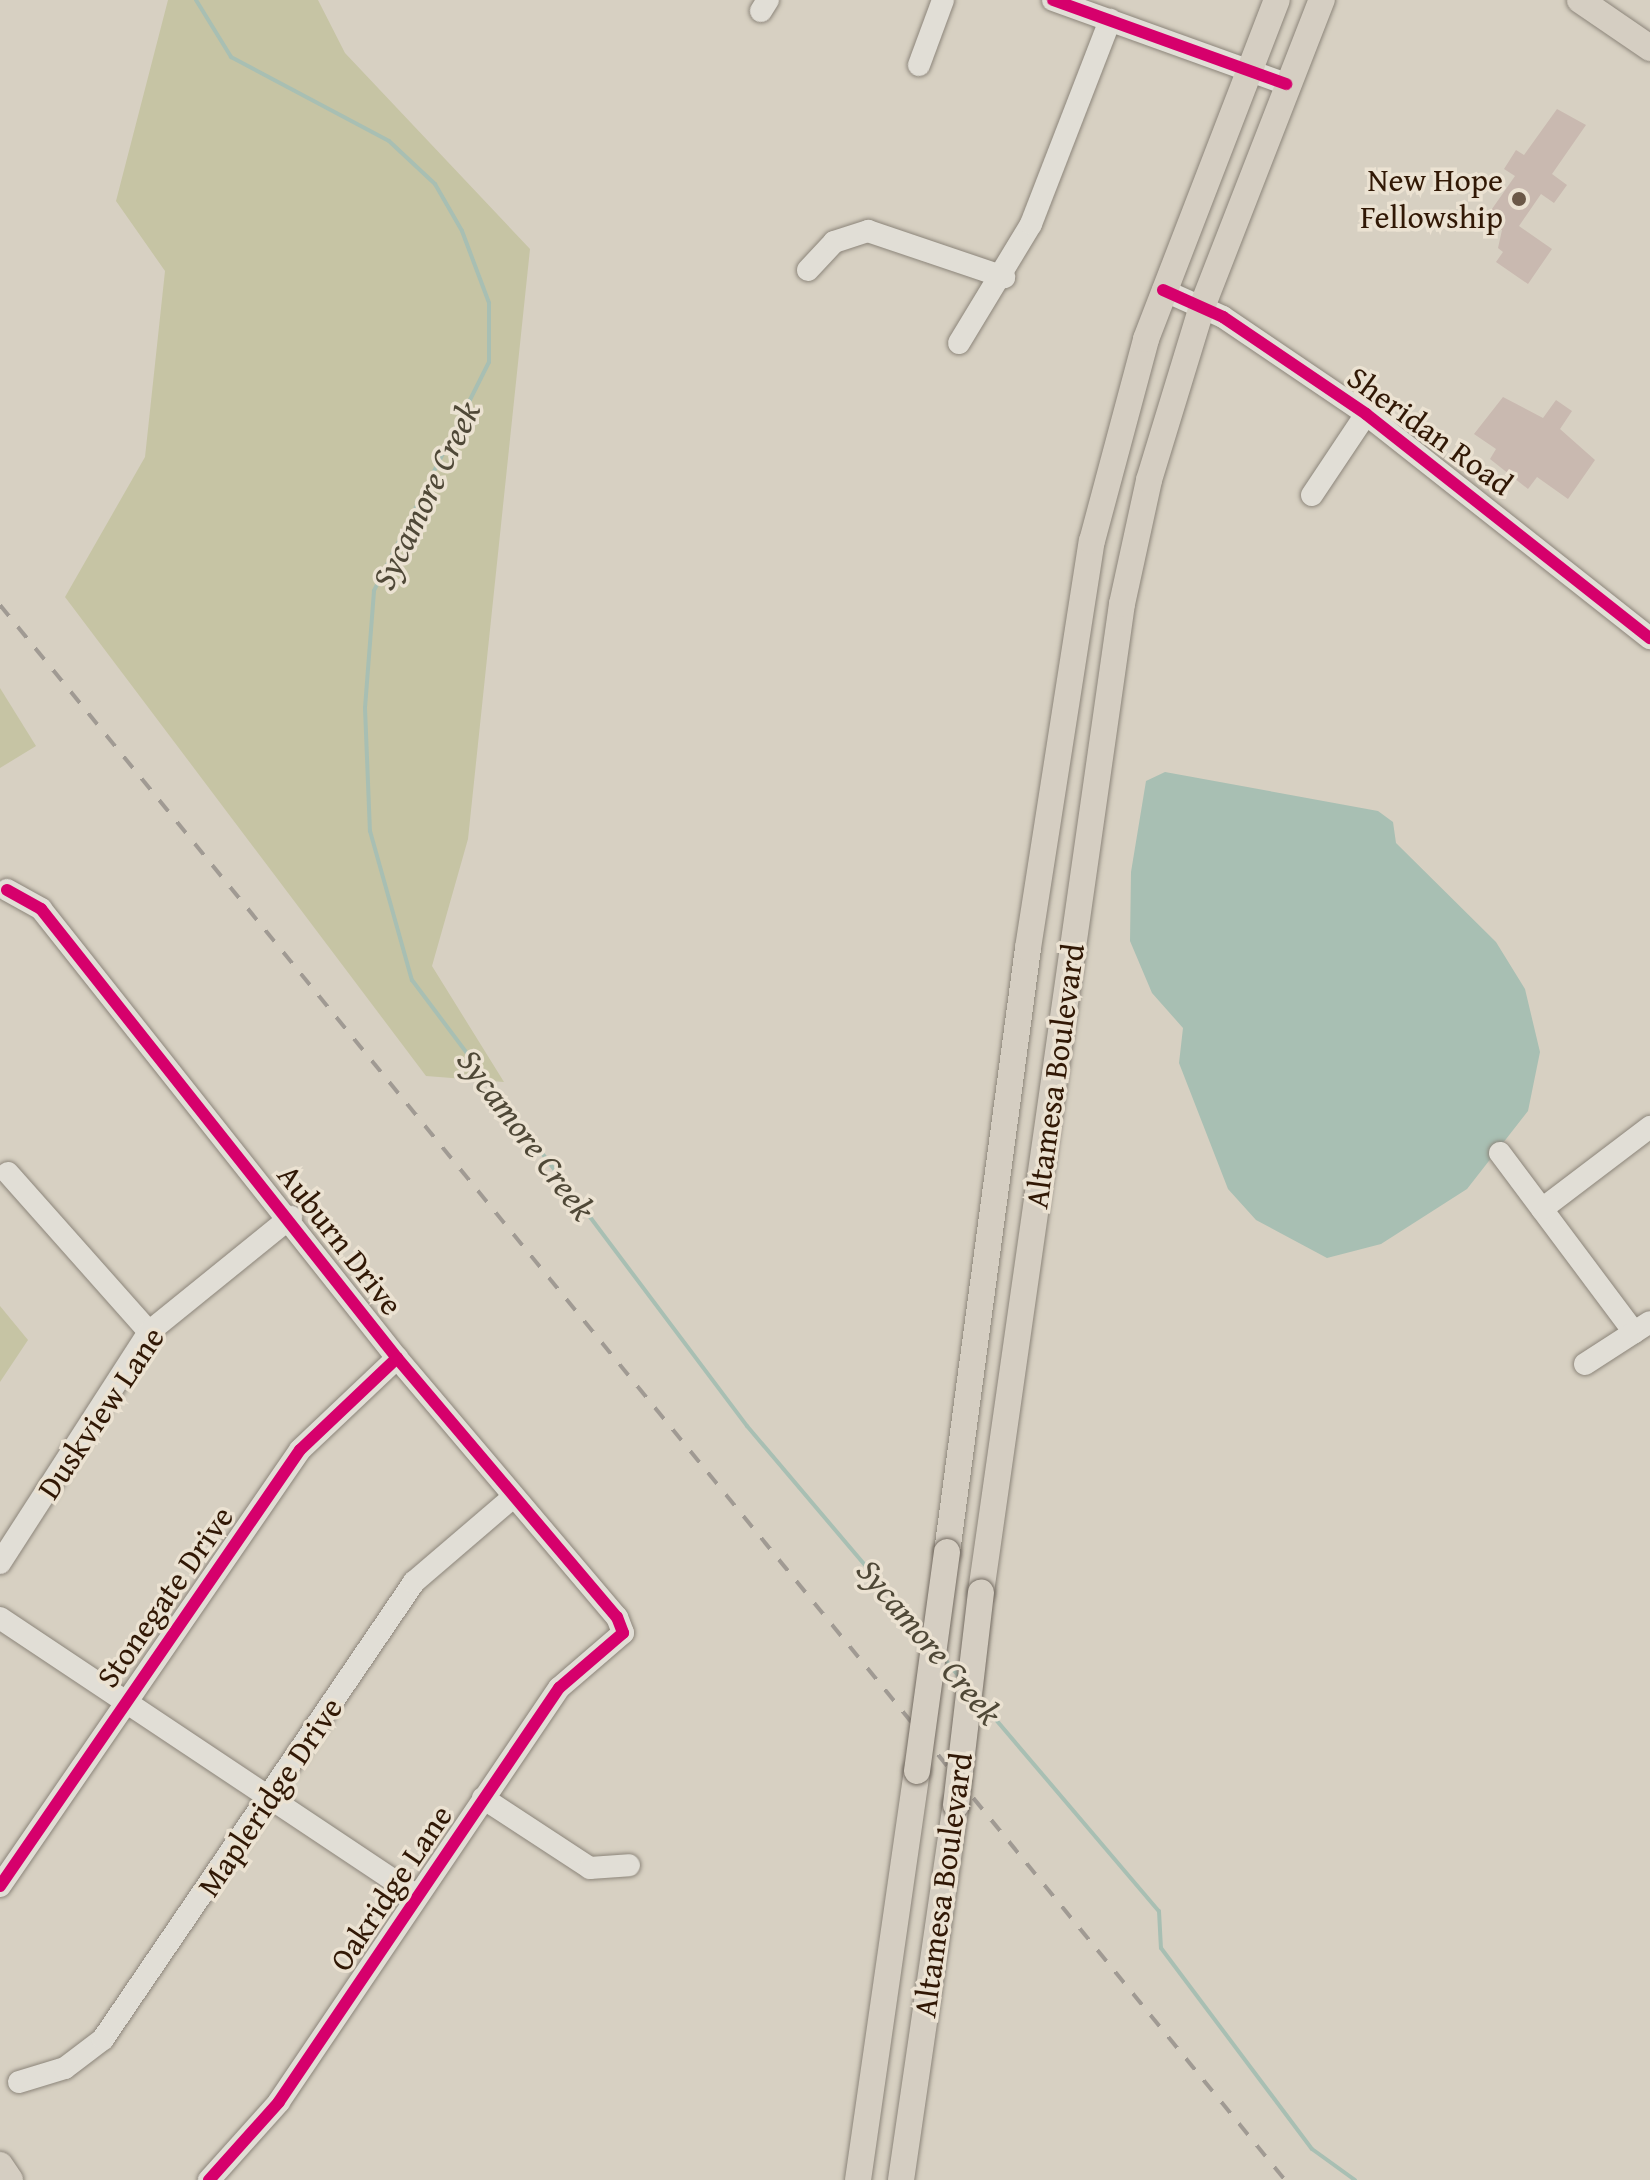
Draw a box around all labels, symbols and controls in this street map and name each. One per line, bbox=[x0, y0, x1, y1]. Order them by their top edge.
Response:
place label: New Hope Fellowship bbox=[1360, 162, 1503, 237]
marker: New Hope Fellowship bbox=[1510, 190, 1528, 208]
street label: Sheridan Road bbox=[1340, 358, 1520, 504]
water label: Sycamore Creek bbox=[362, 394, 488, 596]
street label: Altamesa Boulevard bbox=[1017, 941, 1093, 1211]
water label: Sycamore Creek bbox=[449, 1040, 605, 1228]
street label: Auburn Drive bbox=[269, 1157, 411, 1323]
street label: Duskview Lane bbox=[29, 1320, 173, 1506]
street label: Stonegate Drive bbox=[88, 1499, 242, 1695]
water label: Sycamore Creek bbox=[849, 1550, 1011, 1732]
street label: Mapleridge Drive bbox=[189, 1690, 351, 1904]
street label: Altamesa Boulevard bbox=[905, 1750, 981, 2020]
street label: Oakridge Lane bbox=[321, 1798, 461, 1978]

